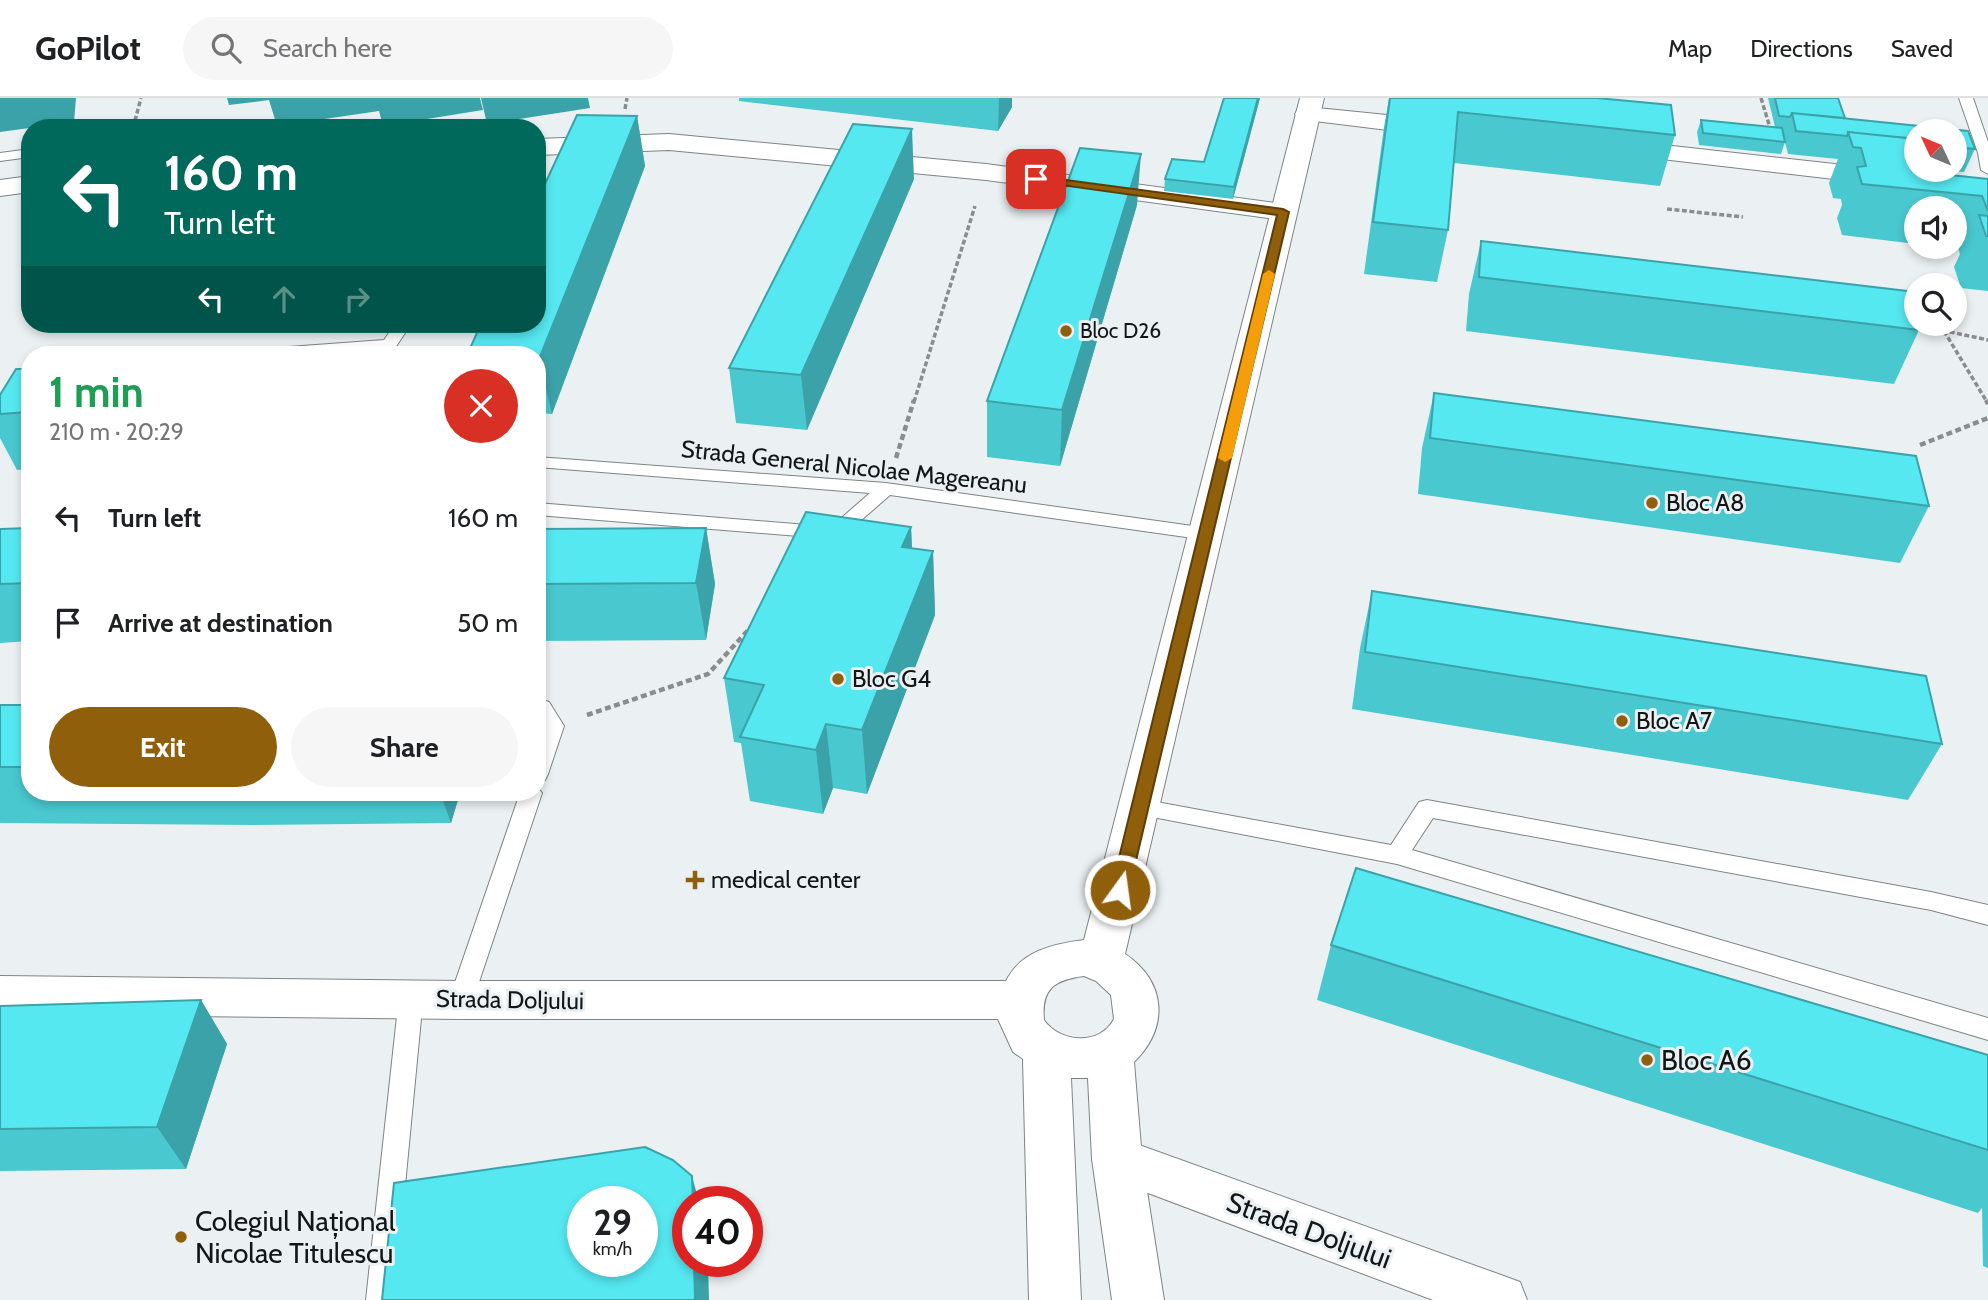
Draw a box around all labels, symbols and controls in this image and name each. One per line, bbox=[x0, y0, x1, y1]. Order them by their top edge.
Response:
search box bbox=[183, 17, 673, 80]
text: GoPilot bbox=[35, 28, 141, 68]
icon: search bbox=[207, 29, 245, 67]
text: Search here bbox=[263, 32, 392, 64]
text: Map bbox=[1668, 34, 1712, 63]
text: Directions bbox=[1750, 34, 1853, 63]
text: Saved bbox=[1891, 34, 1953, 63]
north arrow bbox=[1904, 119, 1967, 182]
map controls bbox=[1904, 119, 1967, 336]
text: 160 m bbox=[164, 143, 298, 202]
icon: left bbox=[49, 147, 140, 238]
pin bbox=[1006, 149, 1066, 209]
icon: arrive bbox=[1017, 160, 1055, 198]
button: sound bbox=[1904, 196, 1967, 259]
text: Turn left bbox=[164, 203, 275, 242]
button: search bbox=[1904, 273, 1967, 336]
icon: left bbox=[192, 280, 230, 318]
icon: ahead bbox=[265, 280, 303, 318]
icon: right bbox=[338, 280, 376, 318]
place label: Bloc D26 bbox=[1080, 318, 1161, 343]
marker: Bloc D26 bbox=[1058, 323, 1074, 339]
text: 1 min bbox=[49, 366, 144, 418]
button: close bbox=[444, 369, 518, 443]
text: 210 m · 20:29 bbox=[49, 418, 184, 446]
street label: Strada General Nicolae Magereanu bbox=[680, 434, 1028, 499]
place label: Bloc A8 bbox=[1666, 488, 1745, 517]
marker: Bloc A8 bbox=[1644, 495, 1660, 511]
icon: left bbox=[49, 499, 87, 537]
text: Turn left bbox=[108, 502, 201, 534]
text: 160 m bbox=[448, 502, 518, 534]
icon: arrive bbox=[49, 604, 87, 642]
text: Arrive at destination bbox=[108, 607, 333, 639]
text: 50 m bbox=[457, 607, 518, 639]
place label: Bloc G4 bbox=[852, 664, 931, 693]
marker: Bloc G4 bbox=[830, 671, 846, 687]
place label: Bloc A7 bbox=[1636, 706, 1712, 735]
button: Exit bbox=[49, 707, 277, 787]
button: Share bbox=[291, 707, 518, 787]
marker: Bloc A7 bbox=[1614, 713, 1630, 729]
position arrow bbox=[1083, 853, 1157, 927]
place label: medical center bbox=[711, 865, 861, 894]
marker: medical center bbox=[685, 870, 705, 890]
street label: Strada Doljului bbox=[436, 984, 584, 1015]
place label: Bloc A6 bbox=[1661, 1043, 1752, 1077]
marker: Bloc A6 bbox=[1639, 1052, 1655, 1068]
street label: Strada Doljului bbox=[1222, 1184, 1396, 1276]
speed limit sign: 40 bbox=[672, 1186, 763, 1277]
text: 29 bbox=[593, 1201, 632, 1244]
place label: Colegiul Național Nicolae Titulescu bbox=[195, 1204, 396, 1270]
marker: Colegiul Național Nicolae Titulescu bbox=[173, 1229, 189, 1245]
text: km/h bbox=[593, 1238, 632, 1260]

